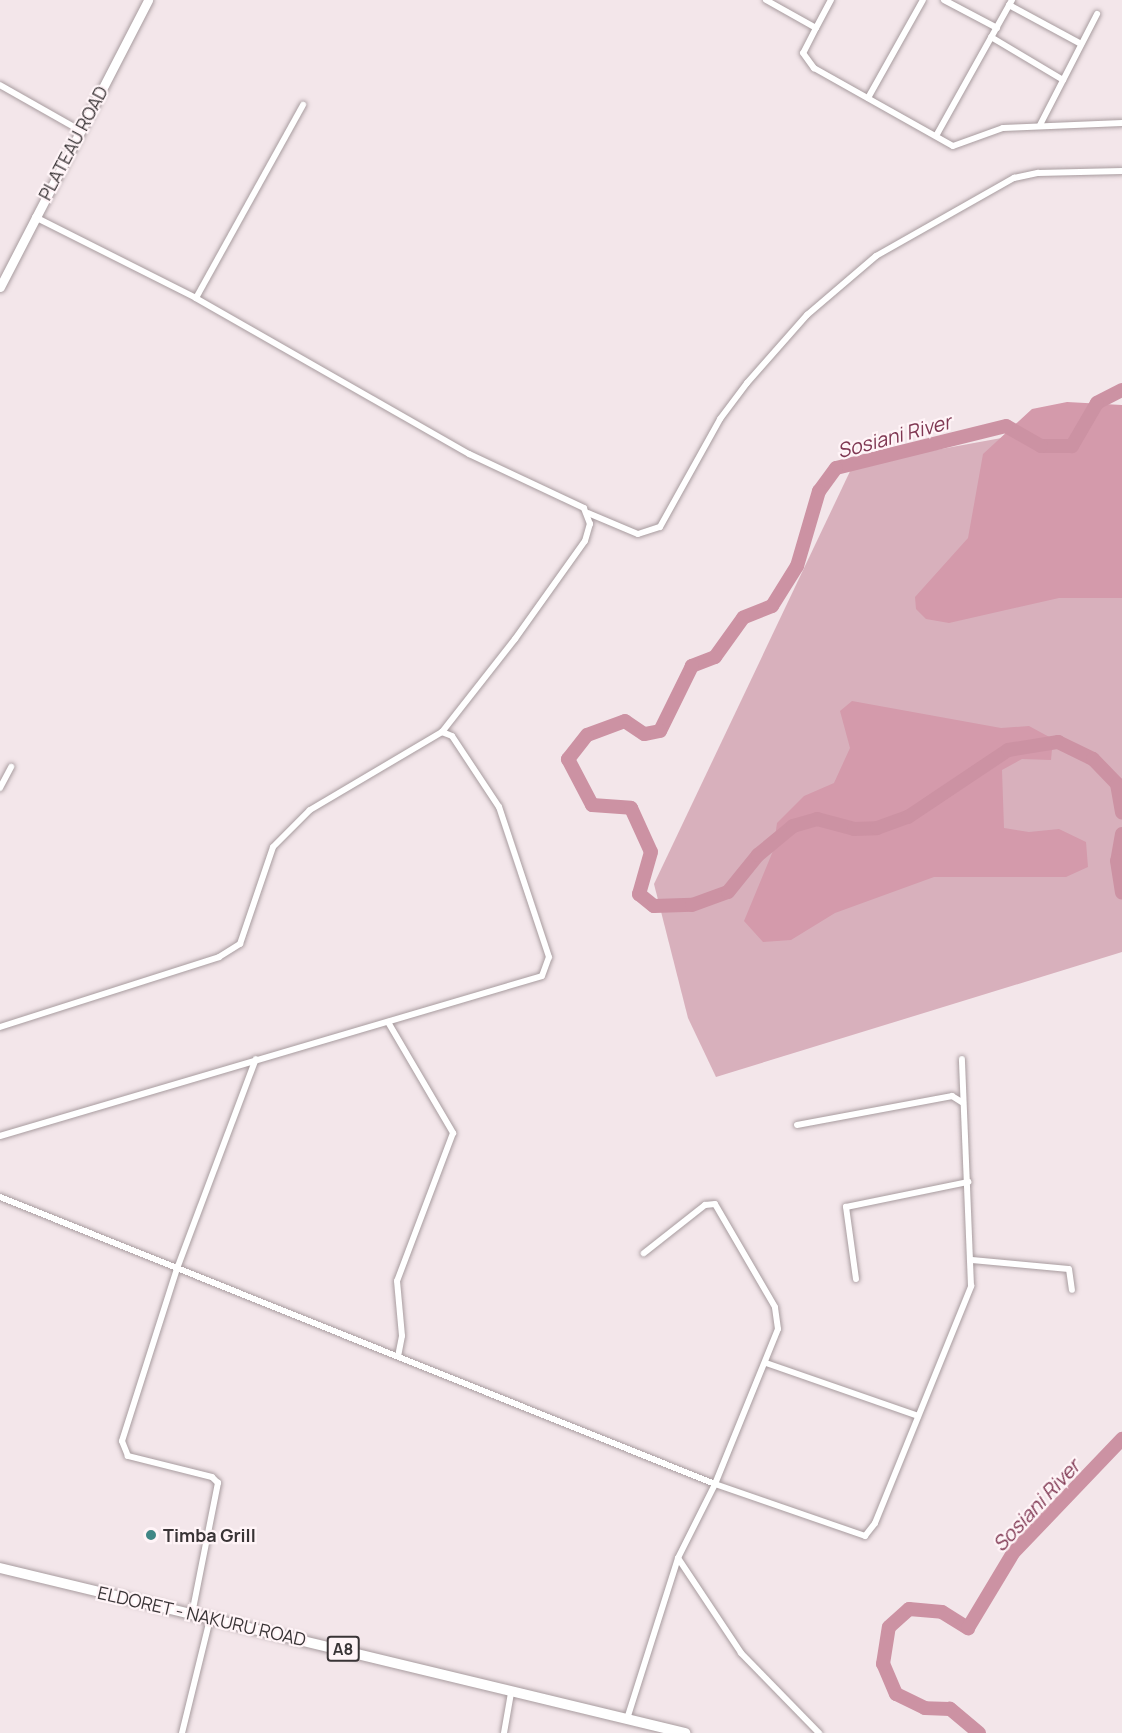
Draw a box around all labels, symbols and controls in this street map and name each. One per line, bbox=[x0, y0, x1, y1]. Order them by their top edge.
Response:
street label: PLATEAU ROAD bbox=[34, 82, 112, 204]
water label: Sosiani River bbox=[834, 409, 954, 463]
water label: Sosiani River bbox=[987, 1454, 1085, 1556]
place label: Timba Grill bbox=[163, 1524, 256, 1546]
marker: Timba Grill bbox=[144, 1528, 158, 1542]
street label: ELDORET - NAKURU ROAD bbox=[95, 1581, 309, 1651]
road number: A8 bbox=[326, 1636, 360, 1662]

